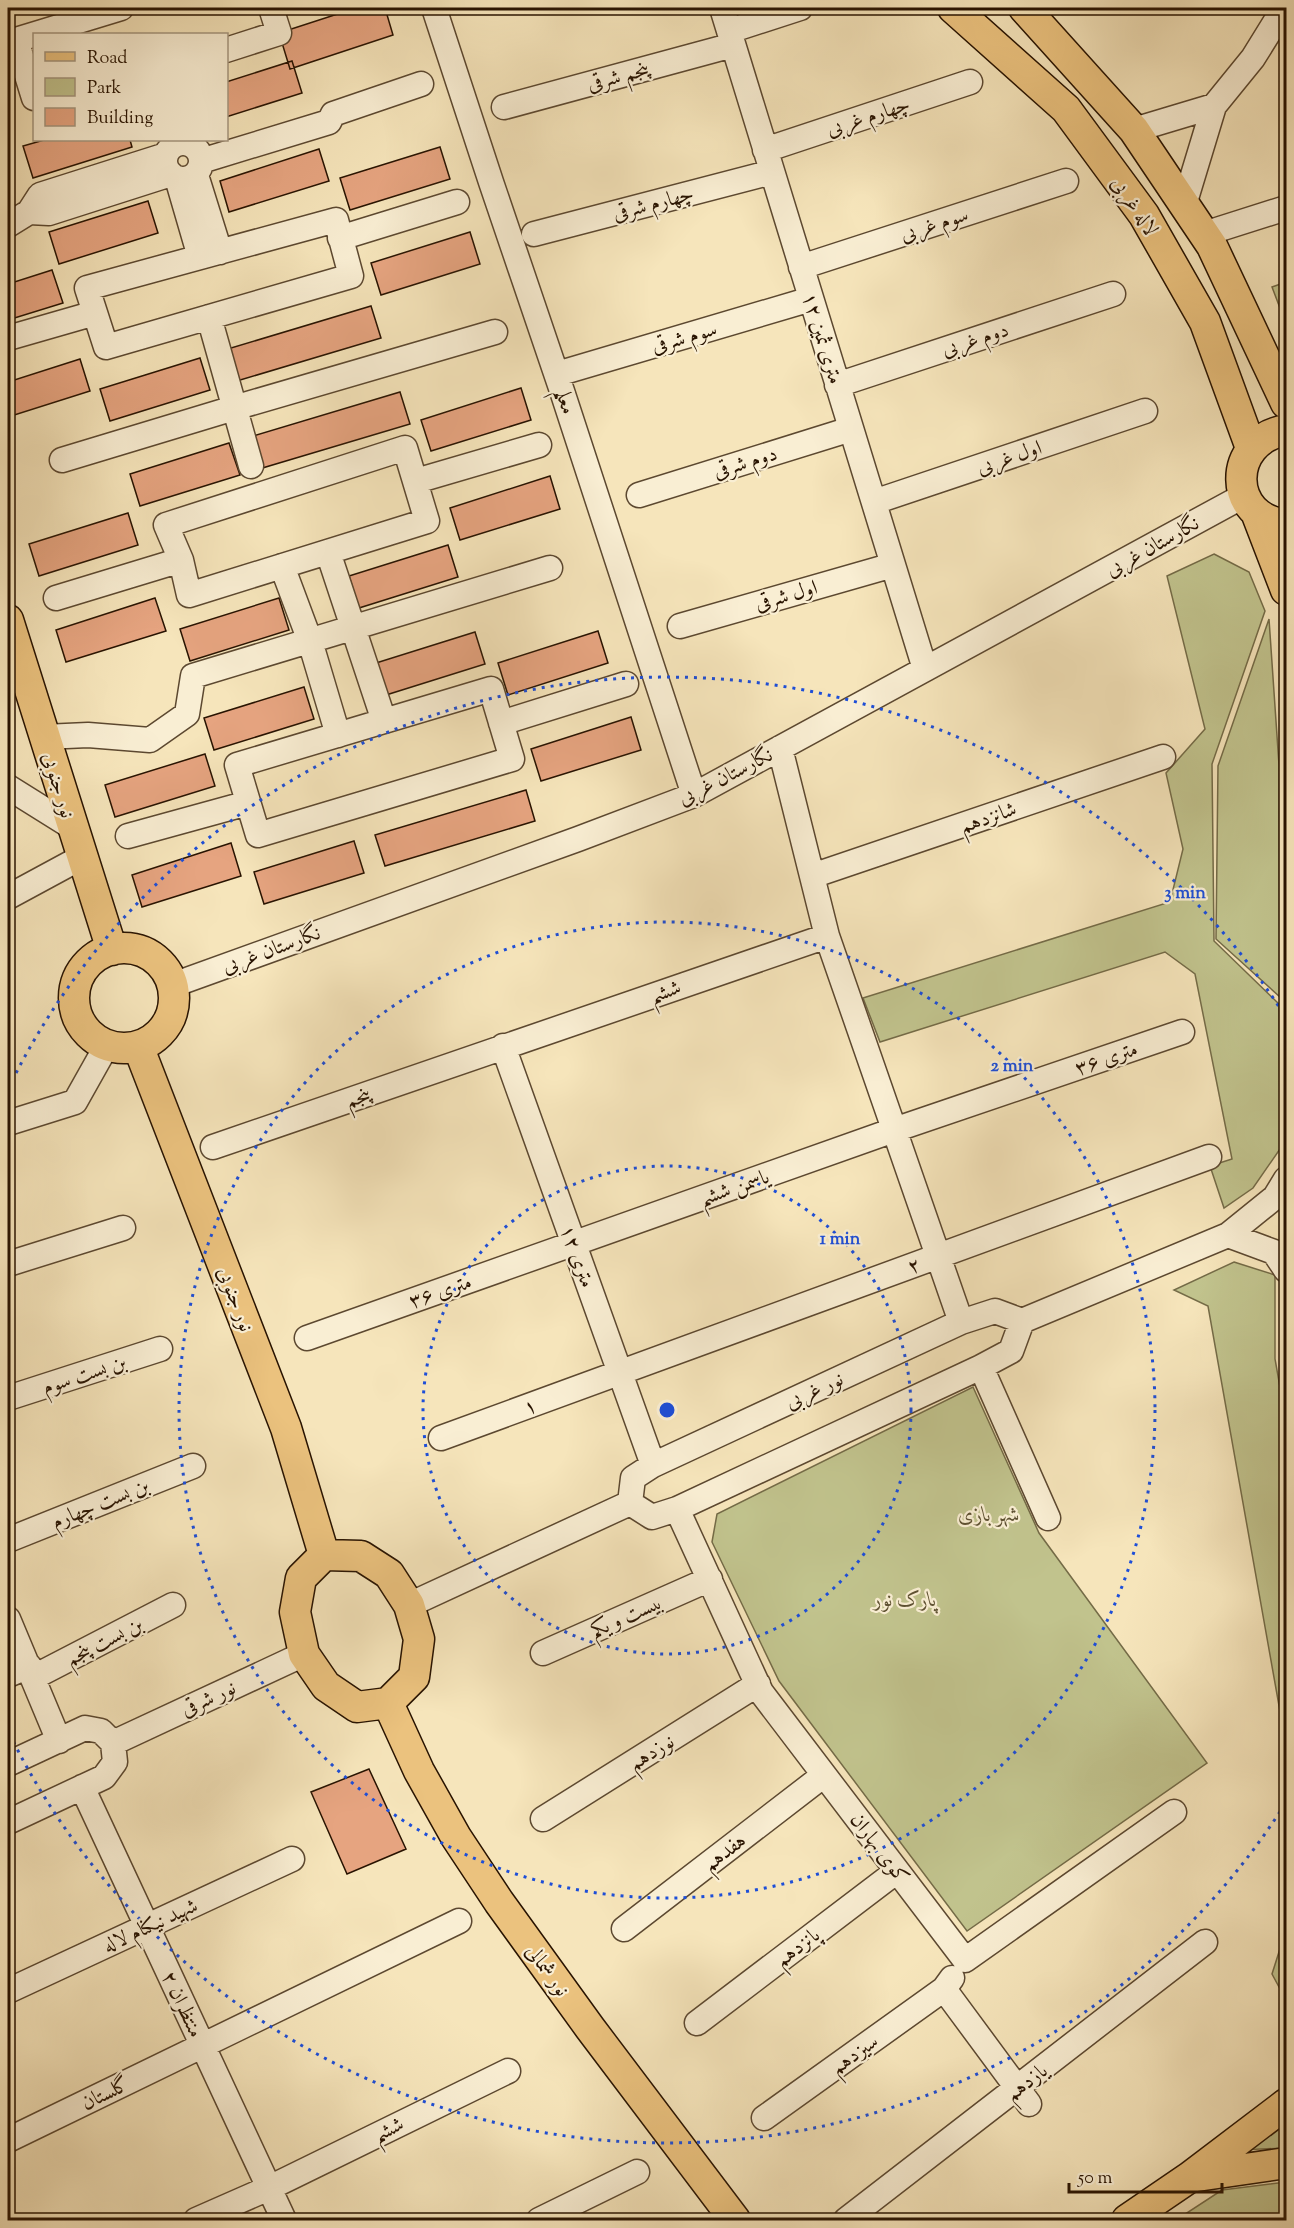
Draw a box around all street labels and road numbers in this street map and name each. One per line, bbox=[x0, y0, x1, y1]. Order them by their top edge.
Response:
street label: پنجم شرقی bbox=[584, 55, 655, 104]
street label: چهارم غربی bbox=[823, 90, 915, 146]
street label: لاله غربی bbox=[1102, 171, 1164, 243]
street label: چهارم شرقی bbox=[610, 180, 698, 231]
street label: سوم غربی bbox=[897, 201, 973, 252]
street label: ۱۲ متری ثمین bbox=[793, 289, 849, 388]
street label: سوم شرقی bbox=[648, 315, 721, 364]
street label: دوم غربی bbox=[938, 316, 1013, 367]
street label: معلم bbox=[542, 385, 582, 420]
street label: اول غربی bbox=[973, 434, 1046, 484]
street label: دوم شرقی bbox=[710, 440, 782, 489]
street label: نگارستان غربی bbox=[1101, 510, 1205, 586]
street label: اول شرقی bbox=[752, 574, 821, 620]
street label: نگارستان غربی bbox=[673, 741, 779, 815]
street label: نور جنوبی bbox=[33, 749, 81, 822]
street label: شانزدهم bbox=[956, 795, 1022, 845]
street label: نگارستان غربی bbox=[218, 919, 325, 983]
street label: ششم bbox=[646, 974, 687, 1016]
street label: ۳۶ متری bbox=[1071, 1035, 1142, 1085]
street label: پنجم bbox=[342, 1080, 378, 1120]
street label: یاسمن ششم bbox=[695, 1163, 776, 1219]
street label: ۱۲ متری bbox=[551, 1221, 601, 1292]
street label: ۲ bbox=[904, 1251, 926, 1283]
street label: نور جنوبی bbox=[208, 1263, 260, 1337]
street label: ۳۶ متری bbox=[405, 1268, 476, 1318]
street label: بن بست سوم bbox=[39, 1348, 131, 1405]
street label: نور غربی bbox=[781, 1365, 849, 1418]
street label: ۱ bbox=[520, 1392, 542, 1424]
street label: بن بست چهارم bbox=[48, 1472, 154, 1539]
street label: بیست و یکم bbox=[586, 1589, 669, 1650]
street label: بن بست پنجم bbox=[61, 1610, 150, 1678]
street label: نور شرقی bbox=[176, 1674, 241, 1726]
street label: نوزدهم bbox=[623, 1728, 683, 1782]
street label: کوی بهاران bbox=[842, 1807, 915, 1891]
street label: هفدهم bbox=[697, 1827, 755, 1882]
street label: شهید نیکنام لاله bbox=[98, 1892, 204, 1963]
street label: پانزدهم bbox=[769, 1921, 830, 1978]
street label: نور شمالی bbox=[517, 1939, 576, 2004]
street label: منتظران ۲ bbox=[153, 1967, 210, 2043]
street label: سیزدهم bbox=[825, 2028, 887, 2086]
street label: یازدهم bbox=[999, 2057, 1058, 2112]
street label: گلستان bbox=[77, 2070, 135, 2119]
street label: ششم bbox=[368, 2110, 411, 2155]

